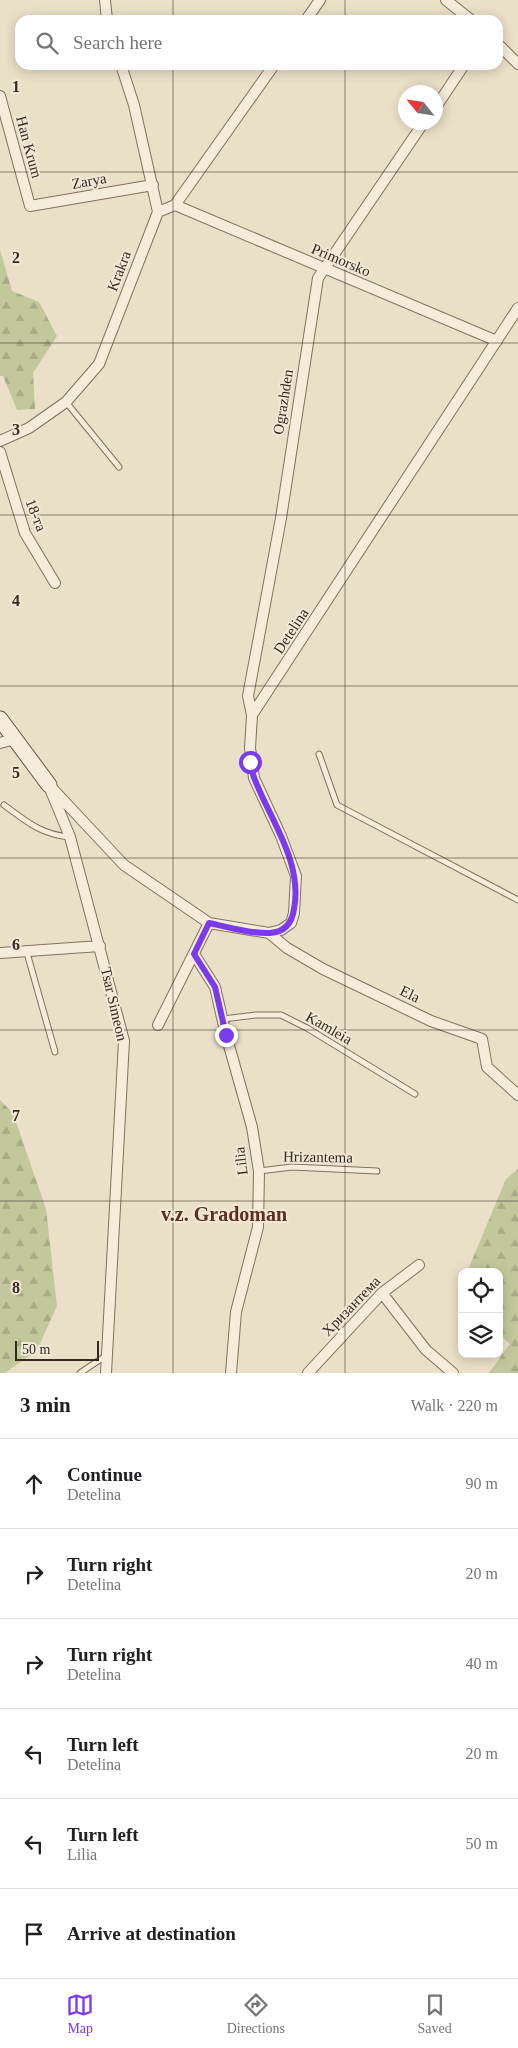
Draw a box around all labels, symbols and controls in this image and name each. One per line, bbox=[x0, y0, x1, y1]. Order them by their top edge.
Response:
search box bbox=[15, 15, 503, 70]
icon: search bbox=[33, 29, 61, 57]
text: Search here bbox=[73, 32, 162, 53]
text: 1 bbox=[12, 78, 20, 95]
north arrow bbox=[398, 85, 443, 130]
street label: Han Krum bbox=[13, 114, 45, 180]
street label: Zarya bbox=[70, 170, 108, 192]
street label: Primorsko bbox=[309, 240, 373, 280]
street label: Krakra bbox=[104, 248, 134, 293]
text: 2 bbox=[12, 249, 20, 266]
street label: Ograzhden bbox=[270, 368, 296, 436]
text: 3 bbox=[12, 421, 20, 438]
street label: 18-та bbox=[23, 497, 50, 534]
text: 4 bbox=[12, 592, 20, 609]
street label: Detelina bbox=[270, 605, 312, 657]
route start bbox=[239, 751, 262, 774]
text: 5 bbox=[12, 764, 20, 781]
text: 6 bbox=[12, 936, 20, 953]
street label: Tsar Simeon bbox=[98, 966, 130, 1043]
street label: Ela bbox=[398, 982, 423, 1006]
street label: Kamleia bbox=[303, 1008, 355, 1048]
route end bbox=[215, 1024, 238, 1047]
text: 7 bbox=[12, 1107, 20, 1124]
street label: Lilia bbox=[231, 1146, 251, 1176]
street label: Hrizantema bbox=[283, 1148, 353, 1166]
district label: v.z. Gradoman bbox=[161, 1203, 287, 1225]
map controls bbox=[458, 1268, 503, 1358]
button: locate bbox=[458, 1268, 503, 1313]
street label: Хризантема bbox=[319, 1273, 383, 1339]
text: 8 bbox=[12, 1279, 20, 1296]
button: layers bbox=[458, 1313, 503, 1358]
scale bar bbox=[15, 1338, 99, 1361]
text: 50 m bbox=[22, 1342, 50, 1357]
text: 3 min bbox=[20, 1393, 71, 1417]
text: Walk · 220 m bbox=[411, 1397, 498, 1414]
text: Continue bbox=[67, 1464, 142, 1485]
icon: ahead bbox=[20, 1470, 48, 1498]
text: 90 m bbox=[466, 1475, 498, 1492]
text: Detelina bbox=[67, 1486, 121, 1503]
text: Turn right bbox=[67, 1554, 152, 1575]
icon: right bbox=[20, 1560, 48, 1588]
text: 20 m bbox=[466, 1565, 498, 1582]
text: Detelina bbox=[67, 1576, 121, 1593]
text: Turn right bbox=[67, 1644, 152, 1665]
icon: right bbox=[20, 1650, 48, 1678]
text: 40 m bbox=[466, 1655, 498, 1672]
text: Detelina bbox=[67, 1666, 121, 1683]
text: Turn left bbox=[67, 1734, 139, 1755]
icon: left bbox=[20, 1740, 48, 1768]
text: 20 m bbox=[466, 1745, 498, 1762]
text: Detelina bbox=[67, 1756, 121, 1773]
text: Turn left bbox=[67, 1824, 139, 1845]
icon: left bbox=[20, 1830, 48, 1858]
text: 50 m bbox=[466, 1835, 498, 1852]
text: Lilia bbox=[67, 1846, 97, 1863]
icon: arrive bbox=[20, 1920, 48, 1948]
text: Arrive at destination bbox=[67, 1923, 236, 1944]
tab: Map bbox=[66, 1991, 94, 2037]
tab: Directions bbox=[227, 1991, 285, 2037]
tab: Saved bbox=[418, 1991, 452, 2037]

